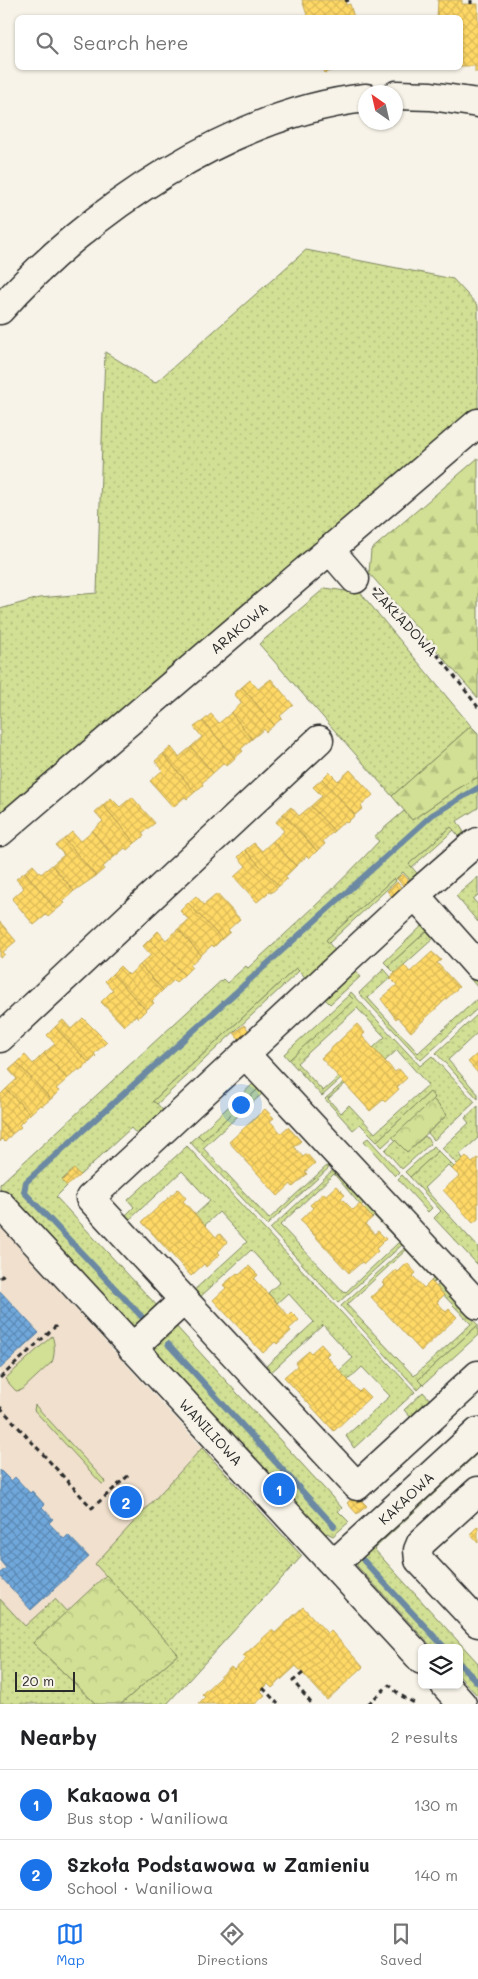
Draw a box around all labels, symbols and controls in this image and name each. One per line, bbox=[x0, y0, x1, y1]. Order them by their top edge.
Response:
search box bbox=[15, 15, 463, 70]
icon: search bbox=[33, 29, 61, 57]
text: Search here bbox=[73, 30, 189, 55]
north arrow bbox=[358, 85, 403, 130]
street label: ZAKŁADOWA bbox=[368, 584, 442, 660]
street label: ARAKOWA bbox=[206, 598, 272, 658]
your location bbox=[228, 1092, 254, 1118]
street label: WANILIOWA bbox=[175, 1394, 247, 1470]
street label: KAKAOWA bbox=[374, 1467, 438, 1529]
pin: 1 bbox=[263, 1470, 295, 1508]
pin: 2 bbox=[110, 1483, 142, 1521]
map controls bbox=[418, 1644, 463, 1689]
button: layers bbox=[418, 1644, 463, 1689]
scale bar bbox=[15, 1669, 75, 1692]
text: 20 m bbox=[22, 1671, 54, 1690]
text: Nearby bbox=[20, 1723, 97, 1750]
text: 2 results bbox=[391, 1726, 458, 1747]
text: Kakaowa 01 bbox=[67, 1782, 178, 1807]
text: 1 bbox=[32, 1794, 40, 1815]
text: 130 m bbox=[414, 1794, 458, 1815]
text: Bus stop · Waniliowa bbox=[67, 1807, 229, 1828]
text: Szkoła Podstawowa w Zamieniu bbox=[67, 1852, 370, 1877]
text: 2 bbox=[32, 1864, 40, 1885]
text: 140 m bbox=[414, 1864, 458, 1885]
text: School · Waniliowa bbox=[67, 1877, 213, 1898]
tab: Map bbox=[56, 1920, 85, 1969]
tab: Directions bbox=[197, 1920, 268, 1969]
tab: Saved bbox=[380, 1920, 422, 1969]

